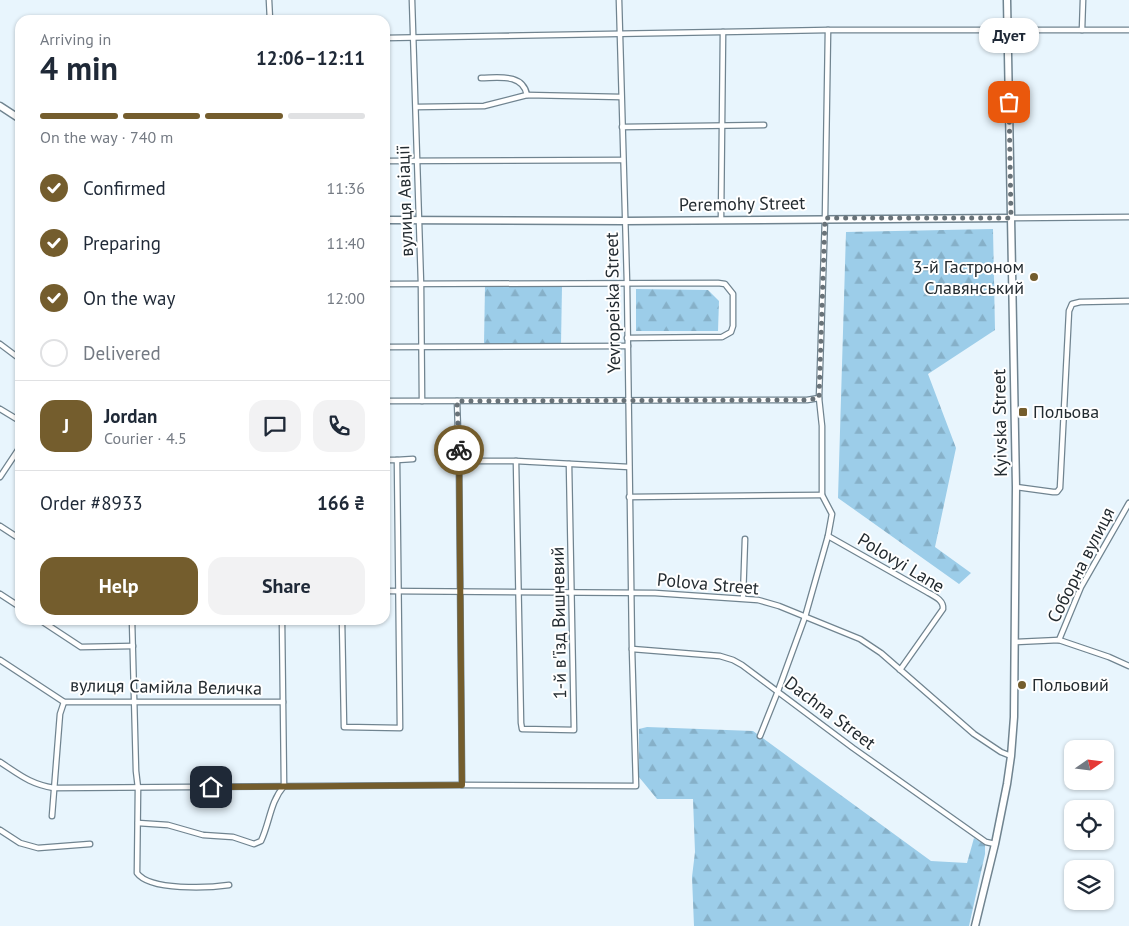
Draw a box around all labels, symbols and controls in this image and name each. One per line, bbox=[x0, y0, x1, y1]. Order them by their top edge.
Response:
callout: Дует bbox=[979, 17, 1039, 52]
text: Дует bbox=[993, 25, 1025, 45]
text: Arriving in bbox=[40, 29, 111, 49]
text: 12:06–12:11 bbox=[256, 46, 365, 70]
text: 4 min bbox=[40, 47, 118, 89]
pin bbox=[988, 81, 1030, 123]
icon: bag bbox=[995, 88, 1023, 116]
text: On the way · 740 m bbox=[40, 127, 173, 147]
street label: вулиця Авіації bbox=[391, 145, 418, 257]
icon: check bbox=[40, 174, 68, 202]
text: Confirmed bbox=[83, 176, 166, 200]
text: 11:36 bbox=[327, 178, 365, 198]
street label: Peremohy Street bbox=[679, 191, 805, 216]
icon: check bbox=[40, 229, 68, 257]
text: Preparing bbox=[83, 231, 161, 255]
street label: Yevropeiska Street bbox=[600, 232, 625, 374]
text: 11:40 bbox=[327, 233, 365, 253]
place label: 3-й Гастроном Славянський bbox=[913, 255, 1024, 299]
marker: 3-й Гастроном Славянський bbox=[1028, 271, 1040, 283]
icon: check bbox=[40, 284, 68, 312]
text: On the way bbox=[83, 286, 175, 310]
text: 12:00 bbox=[327, 288, 365, 308]
text: Delivered bbox=[83, 341, 161, 365]
street label: Kyivska Street bbox=[987, 369, 1012, 477]
button: chat bbox=[249, 400, 301, 452]
button: phone bbox=[313, 400, 365, 452]
place label: Польова bbox=[1033, 400, 1099, 423]
text: Jordan bbox=[104, 404, 157, 428]
marker: Польова bbox=[1017, 406, 1029, 418]
text: J bbox=[63, 414, 69, 438]
courier bbox=[434, 425, 484, 475]
text: Courier · 4.5 bbox=[104, 428, 187, 448]
icon: bike bbox=[445, 436, 473, 464]
text: Order #8933 bbox=[40, 491, 143, 515]
text: 166 ₴ bbox=[317, 491, 365, 515]
street label: Соборна вулиця bbox=[1042, 503, 1119, 626]
street label: Polovyi Lane bbox=[854, 528, 949, 598]
street label: 1-й в'їзд Вишневий bbox=[546, 547, 571, 699]
button: Help bbox=[40, 557, 198, 615]
button: Share bbox=[208, 557, 365, 615]
street label: Polova Street bbox=[656, 568, 760, 599]
street label: Dachna Street bbox=[780, 671, 880, 754]
street label: вулиця Самійла Величка bbox=[70, 673, 262, 700]
place label: Польовий bbox=[1032, 673, 1109, 696]
marker: Польовий bbox=[1016, 679, 1028, 691]
north arrow bbox=[1064, 740, 1114, 790]
map controls bbox=[1064, 740, 1114, 910]
pin bbox=[190, 766, 232, 808]
icon: home bbox=[197, 773, 225, 801]
button: locate bbox=[1064, 800, 1114, 850]
button: layers bbox=[1064, 860, 1114, 910]

